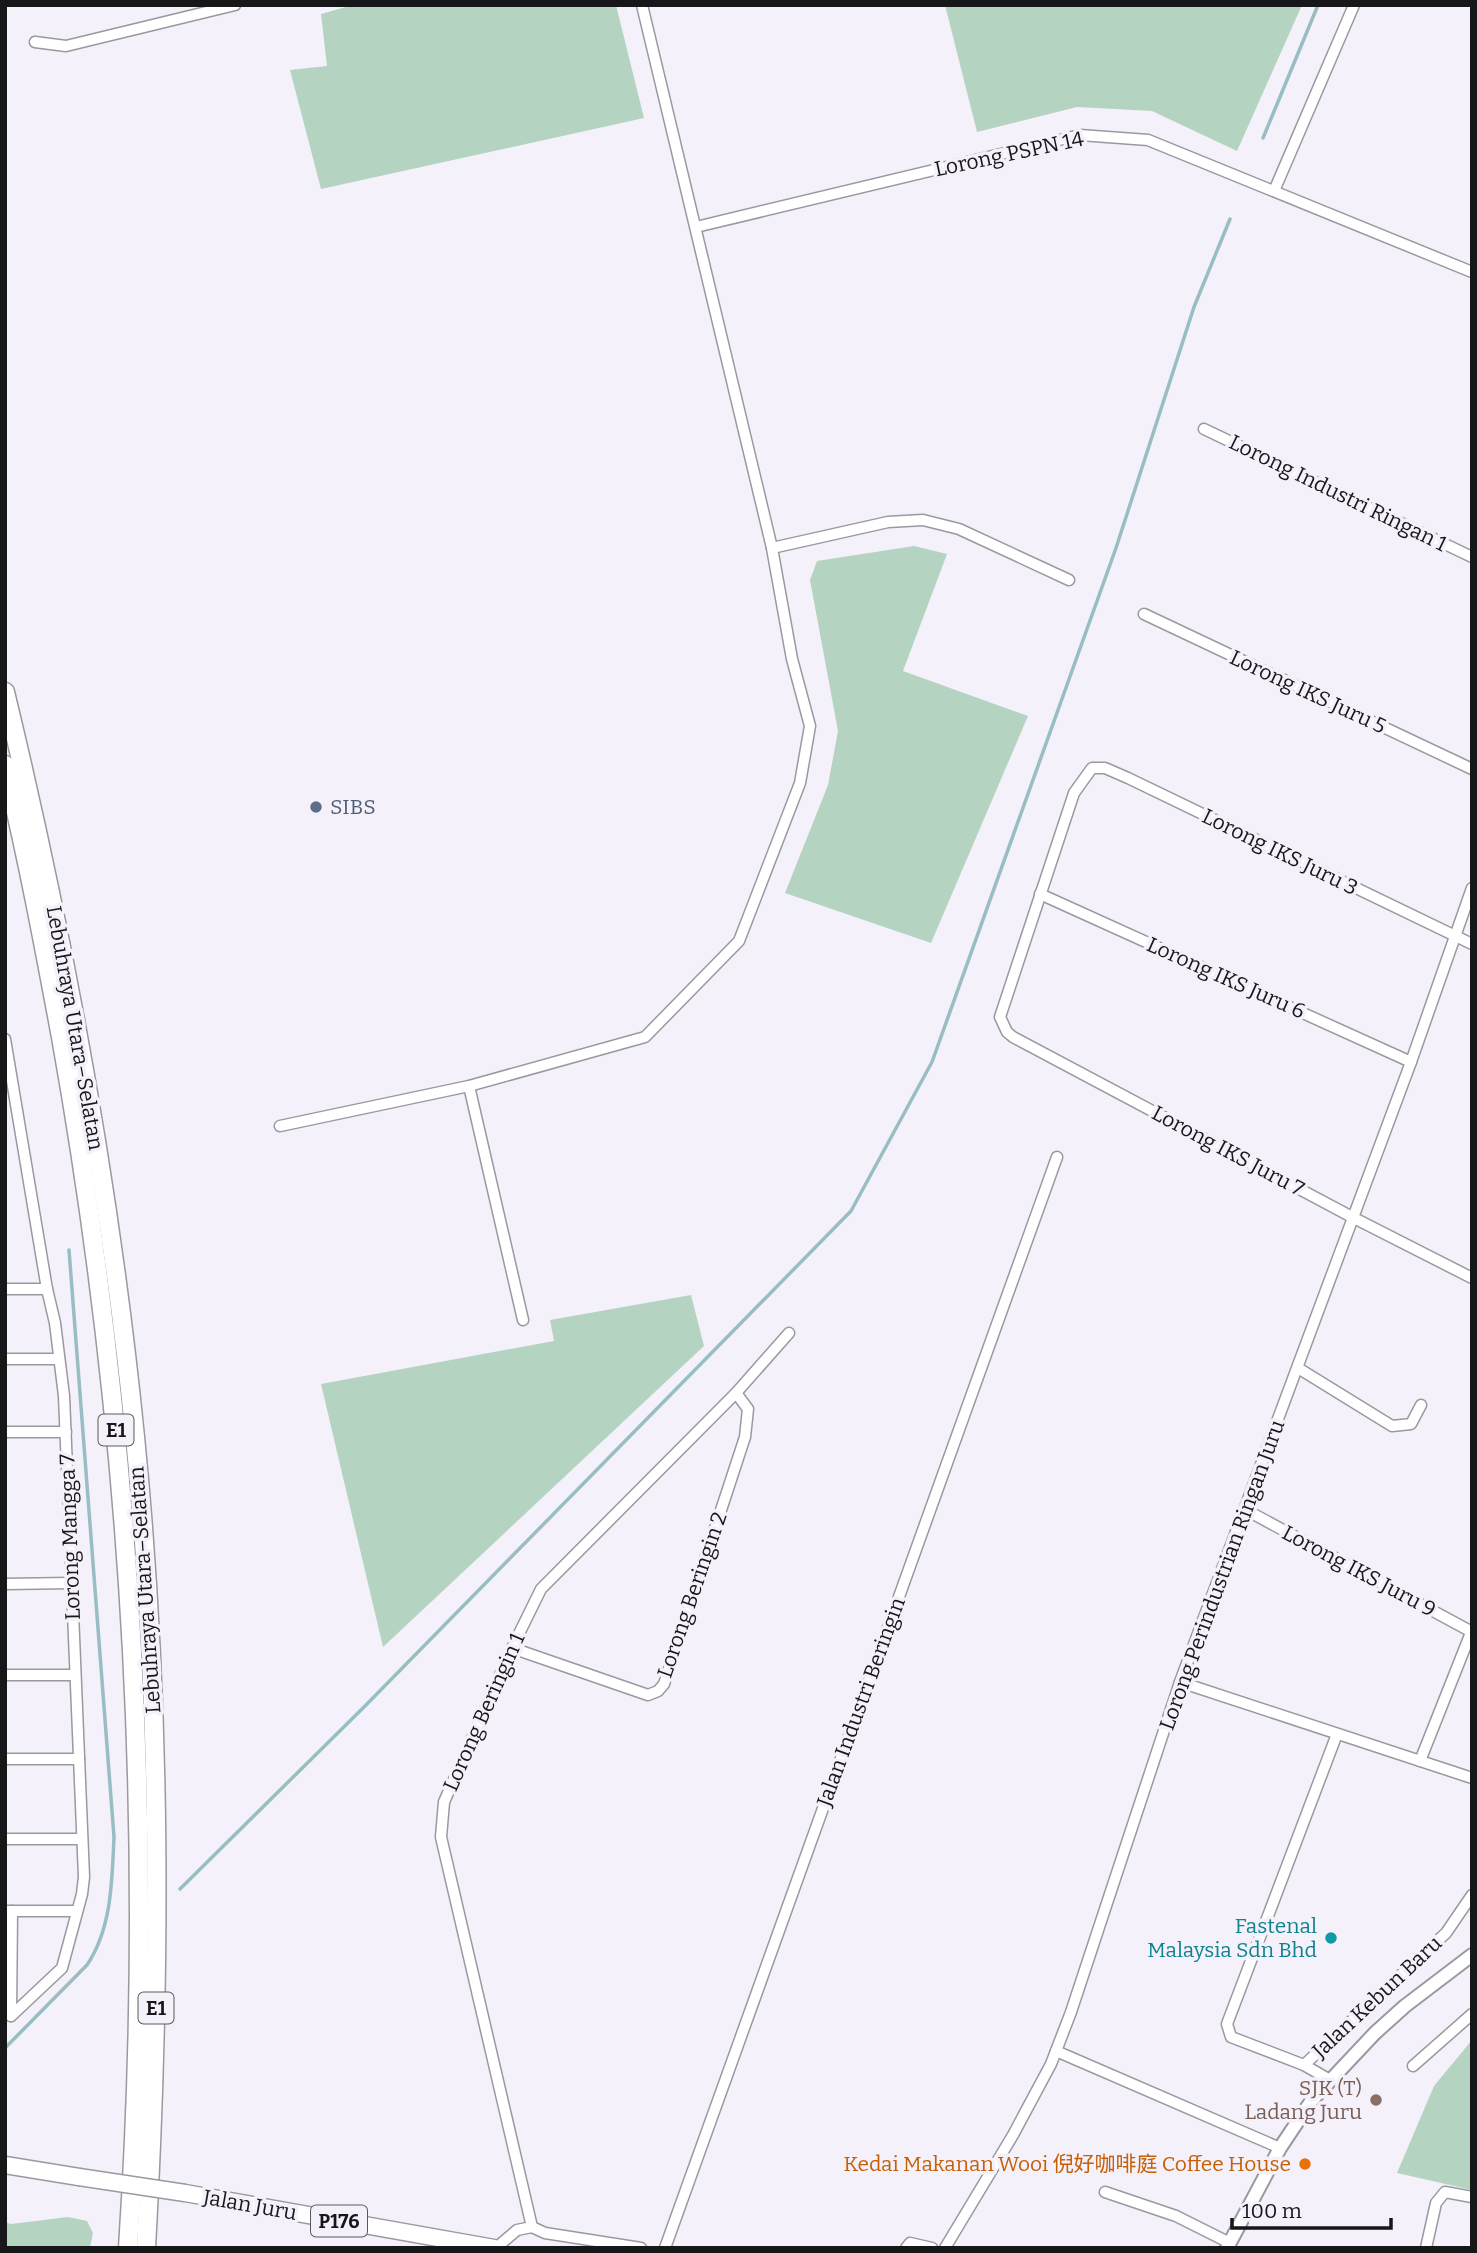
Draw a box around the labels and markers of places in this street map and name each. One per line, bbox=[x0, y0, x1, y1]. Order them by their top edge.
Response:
place label: SIBS bbox=[330, 794, 376, 820]
marker: SIBS bbox=[308, 799, 324, 815]
place label: Fastenal Malaysia Sdn Bhd bbox=[1147, 1913, 1317, 1963]
marker: Fastenal Malaysia Sdn Bhd bbox=[1323, 1930, 1339, 1946]
place label: SJK (T) Ladang Juru bbox=[1244, 2075, 1362, 2125]
marker: SJK (T) Ladang Juru bbox=[1368, 2092, 1384, 2108]
place label: Kedai Makanan Wooi 倪好咖啡庭 Coffee House bbox=[843, 2151, 1291, 2177]
marker: Kedai Makanan Wooi 倪好咖啡庭 Coffee House bbox=[1297, 2156, 1313, 2172]

